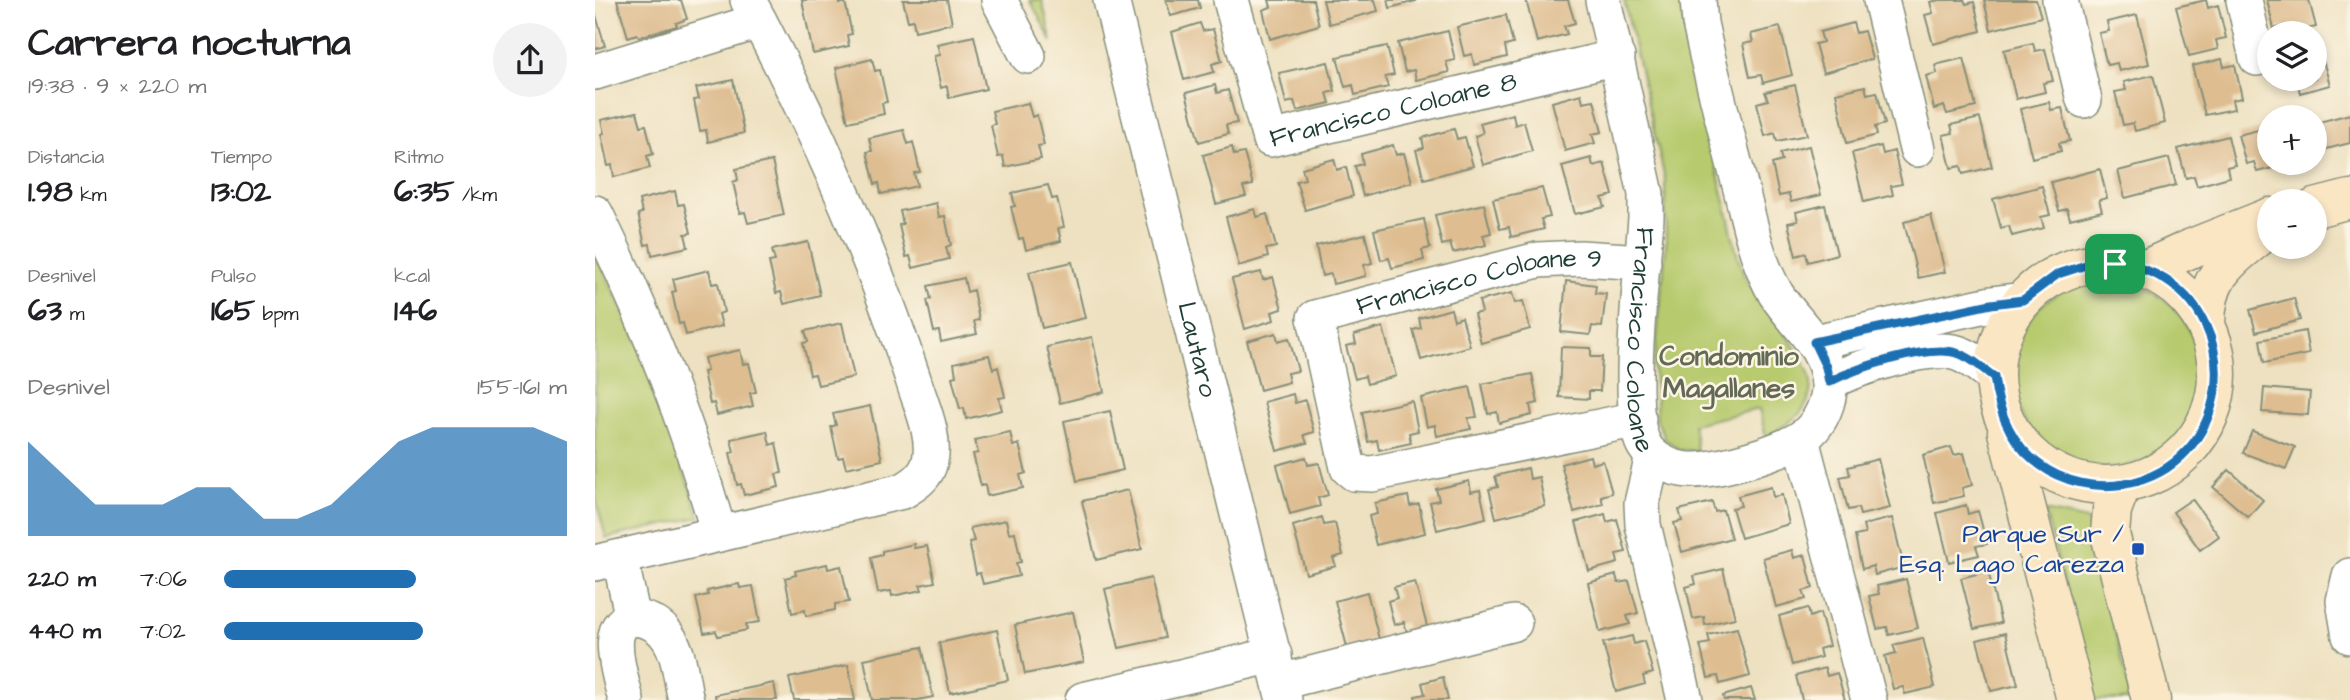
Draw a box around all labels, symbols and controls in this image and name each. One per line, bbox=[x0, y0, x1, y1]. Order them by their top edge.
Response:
text: Carrera nocturna bbox=[28, 18, 351, 70]
map controls bbox=[2257, 21, 2327, 259]
button: layers bbox=[2257, 21, 2327, 91]
button: share bbox=[493, 23, 567, 97]
street label: Francisco Coloane 8 bbox=[1266, 63, 1521, 156]
text: 19:38 · 9 × 220 m bbox=[28, 70, 206, 102]
button: + bbox=[2257, 105, 2327, 175]
text: Distancia bbox=[28, 144, 104, 171]
text: Tiempo bbox=[211, 144, 272, 171]
text: Ritmo bbox=[394, 144, 444, 171]
text: 1.98 bbox=[28, 171, 73, 213]
text: 13:02 bbox=[211, 171, 271, 213]
text: 6:35 bbox=[394, 171, 454, 213]
text: km bbox=[73, 182, 107, 209]
text: /km bbox=[454, 182, 497, 209]
button: − bbox=[2257, 189, 2327, 259]
street label: Francisco Coloane bbox=[1617, 226, 1663, 459]
pin bbox=[2085, 234, 2145, 294]
street label: Francisco Coloane 9 bbox=[1353, 240, 1603, 324]
icon: arrive bbox=[2096, 245, 2134, 283]
text: Desnivel bbox=[28, 263, 96, 290]
text: Pulso bbox=[211, 263, 256, 290]
text: kcal bbox=[394, 263, 430, 290]
text: 63 bbox=[28, 290, 62, 332]
text: 165 bbox=[211, 290, 255, 332]
text: 146 bbox=[394, 290, 437, 332]
street label: Lautaro bbox=[1168, 298, 1227, 401]
text: m bbox=[62, 301, 84, 328]
text: bpm bbox=[255, 301, 299, 328]
district label: Condominio Magallanes bbox=[1659, 337, 1799, 410]
text: Desnivel bbox=[28, 371, 110, 403]
text: 155–161 m bbox=[477, 371, 567, 403]
place label: Parque Sur / Esq. Lago Carezza bbox=[1899, 516, 2124, 584]
marker: Parque Sur / Esq. Lago Carezza bbox=[2130, 541, 2146, 557]
text: 220 m bbox=[28, 563, 96, 595]
text: 7:06 bbox=[140, 563, 187, 595]
text: 440 m bbox=[28, 615, 101, 647]
text: 7:02 bbox=[140, 615, 186, 647]

